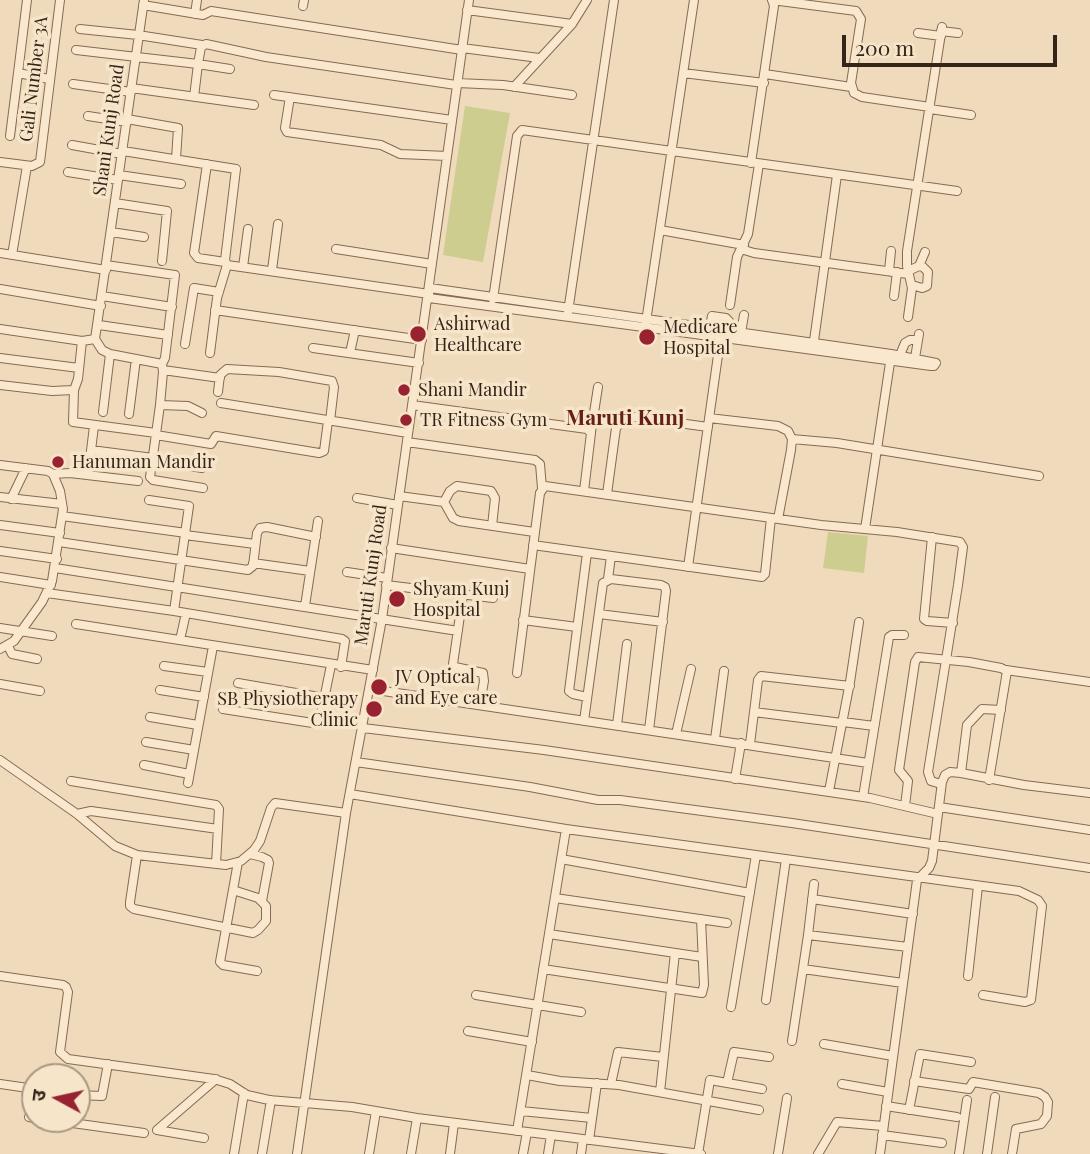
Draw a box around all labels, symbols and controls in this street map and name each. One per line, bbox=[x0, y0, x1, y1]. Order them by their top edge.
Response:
street label: Gali Number 3A bbox=[16, 15, 52, 143]
scale bar bbox=[845, 21, 1060, 65]
text: 200 m bbox=[855, 33, 914, 61]
street label: Shani Kunj Road bbox=[89, 63, 129, 197]
place label: Ashirwad Healthcare bbox=[434, 313, 522, 356]
place label: Medicare Hospital bbox=[663, 316, 738, 358]
marker: Ashirwad Healthcare bbox=[408, 324, 428, 344]
marker: Medicare Hospital bbox=[637, 327, 657, 347]
place label: Shani Mandir bbox=[418, 379, 527, 401]
marker: Shani Mandir bbox=[396, 382, 412, 398]
district label: Maruti Kunj bbox=[566, 405, 684, 431]
place label: TR Fitness Gym bbox=[420, 409, 547, 431]
marker: TR Fitness Gym bbox=[398, 412, 414, 428]
place label: Hanuman Mandir bbox=[72, 451, 215, 473]
marker: Hanuman Mandir bbox=[50, 454, 66, 470]
street label: Maruti Kunj Road bbox=[350, 503, 392, 647]
place label: Shyam Kunj Hospital bbox=[413, 578, 509, 620]
marker: Shyam Kunj Hospital bbox=[387, 589, 407, 609]
place label: JV Optical and Eye care bbox=[395, 666, 498, 708]
marker: JV Optical and Eye care bbox=[369, 677, 389, 697]
place label: SB Physiotherapy Clinic bbox=[217, 688, 358, 730]
marker: SB Physiotherapy Clinic bbox=[364, 699, 384, 719]
north arrow bbox=[21, 1063, 91, 1133]
text: उ bbox=[24, 1088, 51, 1103]

